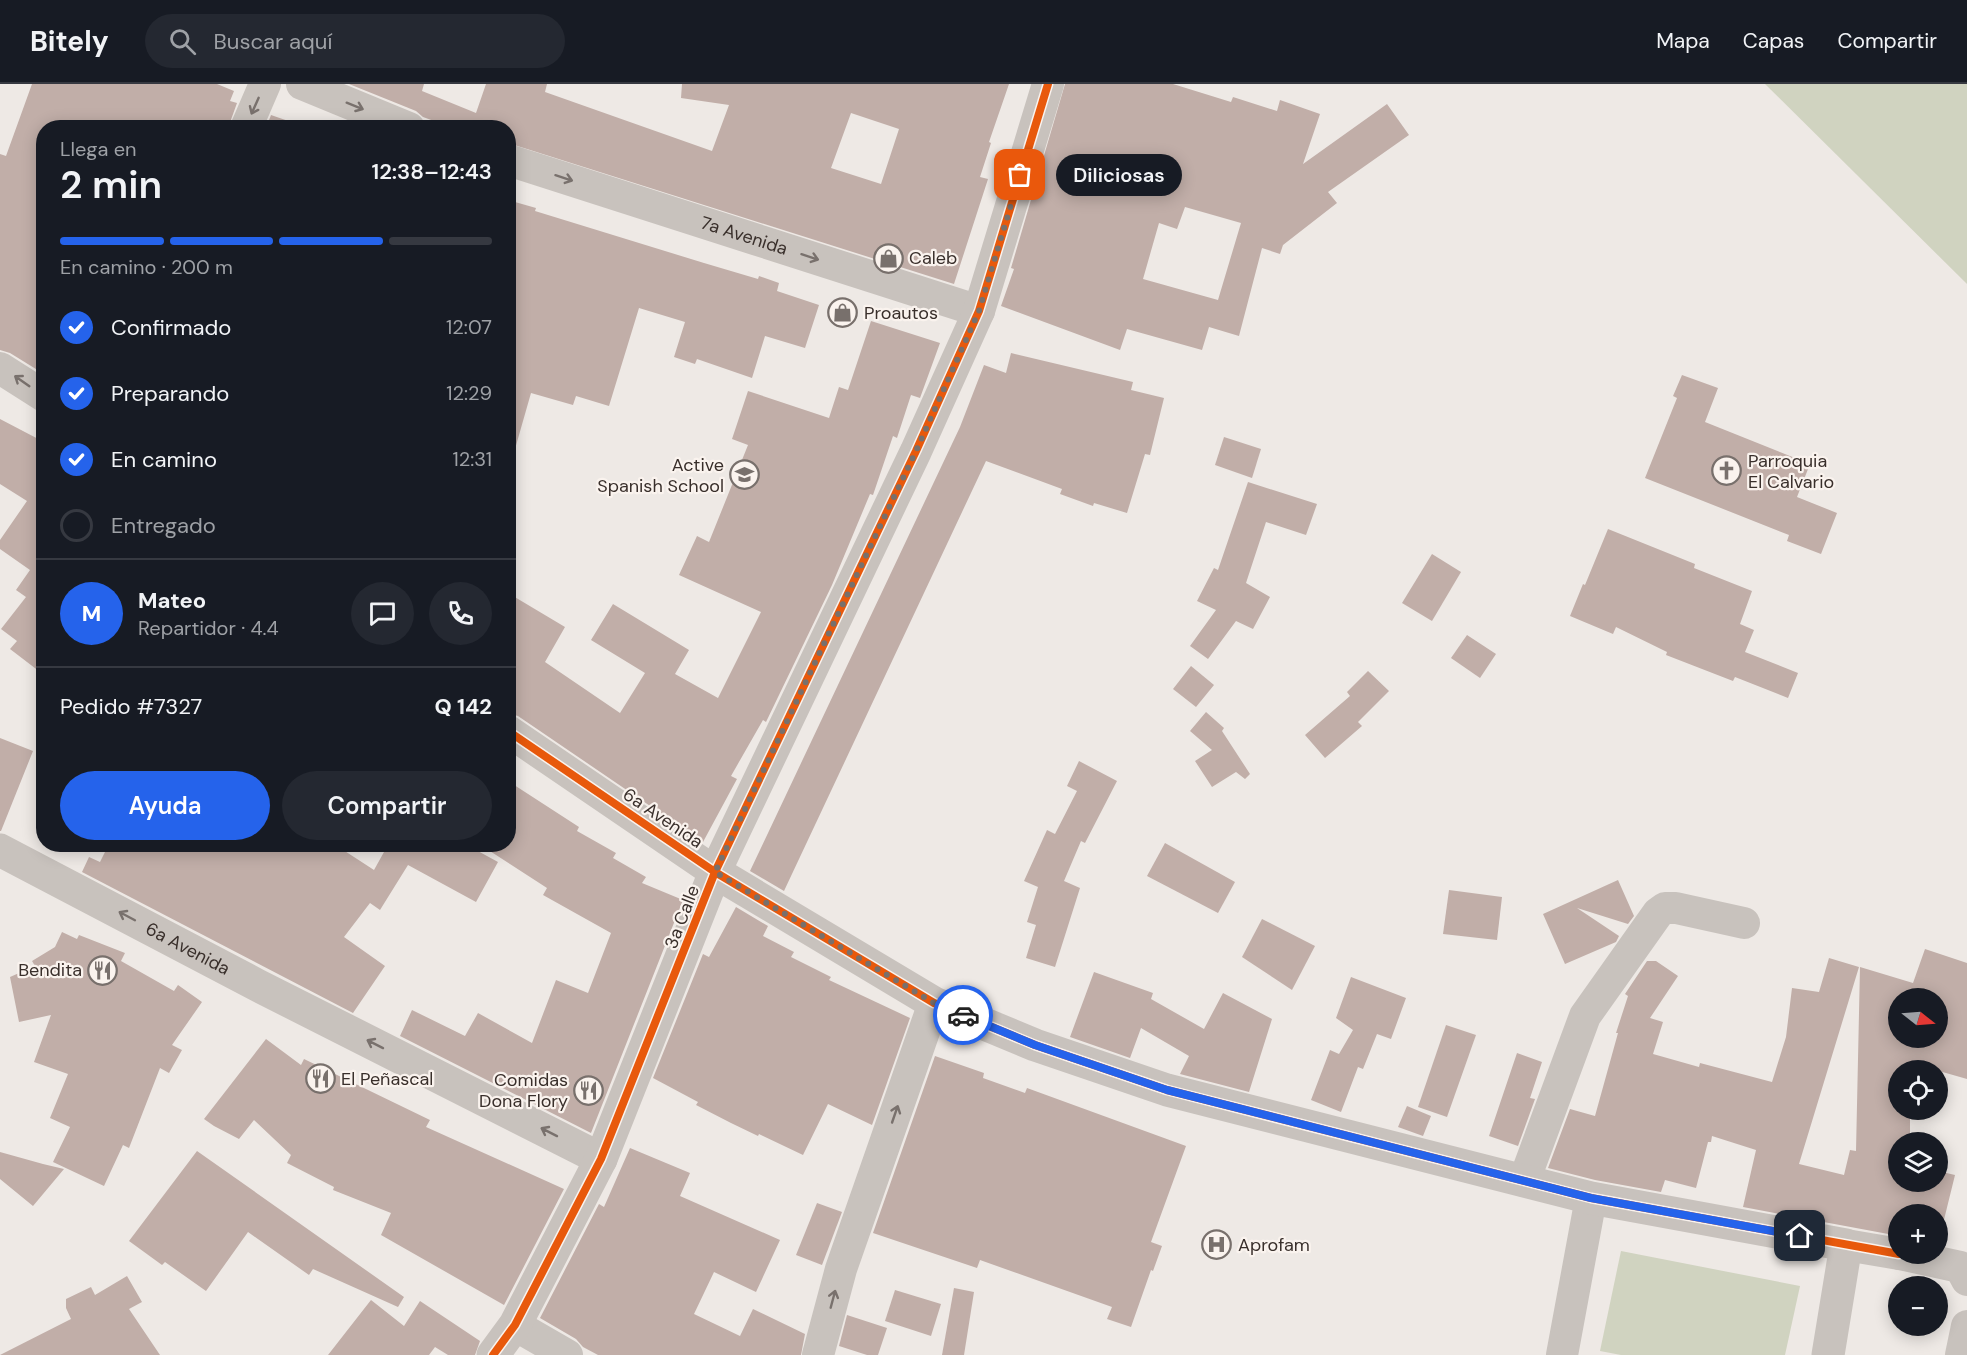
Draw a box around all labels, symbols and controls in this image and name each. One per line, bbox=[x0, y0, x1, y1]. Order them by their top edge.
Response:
search box bbox=[145, 14, 565, 68]
text: Bitely bbox=[30, 23, 109, 60]
icon: search bbox=[166, 25, 199, 58]
text: Buscar aquí bbox=[214, 27, 332, 56]
text: Mapa bbox=[1656, 27, 1710, 55]
text: Capas bbox=[1743, 27, 1804, 55]
text: Compartir bbox=[1837, 27, 1937, 55]
one-way arrow bbox=[249, 96, 261, 114]
one-way arrow bbox=[346, 101, 364, 112]
text: Llega en bbox=[60, 136, 137, 162]
pin bbox=[994, 149, 1045, 200]
callout: Diliciosas bbox=[1056, 154, 1182, 196]
text: 12:38–12:43 bbox=[372, 157, 492, 186]
icon: bag bbox=[1003, 158, 1036, 191]
text: 2 min bbox=[60, 159, 162, 210]
text: Diliciosas bbox=[1073, 162, 1165, 188]
one-way arrow bbox=[554, 173, 573, 184]
street label: 7a Avenida bbox=[698, 211, 791, 261]
shop icon: Caleb bbox=[872, 242, 904, 274]
place label: Caleb bbox=[909, 246, 957, 270]
one-way arrow bbox=[800, 252, 819, 263]
text: En camino · 200 m bbox=[60, 254, 233, 280]
shop icon: Proautos bbox=[827, 297, 859, 329]
place label: Proautos bbox=[864, 301, 938, 325]
icon: check bbox=[60, 311, 93, 344]
text: Confirmado bbox=[111, 313, 231, 342]
text: 12:07 bbox=[446, 314, 492, 340]
one-way arrow bbox=[15, 375, 31, 387]
icon: check bbox=[60, 377, 93, 410]
text: Preparando bbox=[111, 379, 229, 408]
text: 12:29 bbox=[446, 380, 492, 406]
icon: check bbox=[60, 443, 93, 476]
text: En camino bbox=[111, 445, 217, 474]
text: 12:31 bbox=[452, 446, 492, 472]
place label: Parroquia El Calvario bbox=[1748, 449, 1834, 494]
place label: Active Spanish School bbox=[597, 453, 724, 498]
church icon: Parroquia El Calvario bbox=[1711, 455, 1743, 487]
school or university icon: Active Spanish School bbox=[729, 459, 761, 491]
text: Entregado bbox=[111, 511, 216, 540]
button: chat bbox=[351, 582, 414, 645]
button: phone bbox=[429, 582, 492, 645]
text: Mateo bbox=[138, 586, 206, 615]
text: M bbox=[82, 599, 101, 628]
text: Repartidor · 4.4 bbox=[138, 615, 279, 641]
text: Pedido #7327 bbox=[60, 692, 202, 721]
text: Q 142 bbox=[435, 692, 492, 721]
button: Ayuda bbox=[60, 771, 270, 840]
button: Compartir bbox=[282, 771, 492, 840]
street label: 6a Avenida bbox=[618, 782, 708, 854]
street label: 3a Calle bbox=[659, 882, 705, 952]
one-way arrow bbox=[119, 910, 136, 922]
street label: 6a Avenida bbox=[141, 917, 234, 981]
restaurant icon: Bendita bbox=[87, 954, 119, 986]
place label: Bendita bbox=[18, 958, 82, 982]
courier bbox=[933, 985, 993, 1045]
north arrow bbox=[1888, 988, 1948, 1048]
map controls bbox=[1888, 988, 1948, 1336]
icon: car bbox=[947, 999, 980, 1032]
one-way arrow bbox=[367, 1038, 384, 1050]
button: locate bbox=[1888, 1060, 1948, 1120]
restaurant icon: El Peñascal bbox=[304, 1063, 336, 1095]
place label: El Peñascal bbox=[341, 1067, 433, 1091]
place label: Comidas Dona Flory bbox=[479, 1068, 568, 1113]
restaurant icon: Comidas Dona Flory bbox=[573, 1074, 605, 1106]
one-way arrow bbox=[891, 1105, 902, 1124]
one-way arrow bbox=[540, 1126, 558, 1137]
button: layers bbox=[1888, 1132, 1948, 1192]
button: + bbox=[1888, 1204, 1948, 1264]
pin bbox=[1774, 1210, 1825, 1261]
icon: home bbox=[1783, 1219, 1816, 1252]
hospital icon: Aprofam bbox=[1201, 1229, 1233, 1261]
place label: Aprofam bbox=[1238, 1233, 1310, 1257]
button: − bbox=[1888, 1276, 1948, 1336]
one-way arrow bbox=[828, 1289, 840, 1308]

